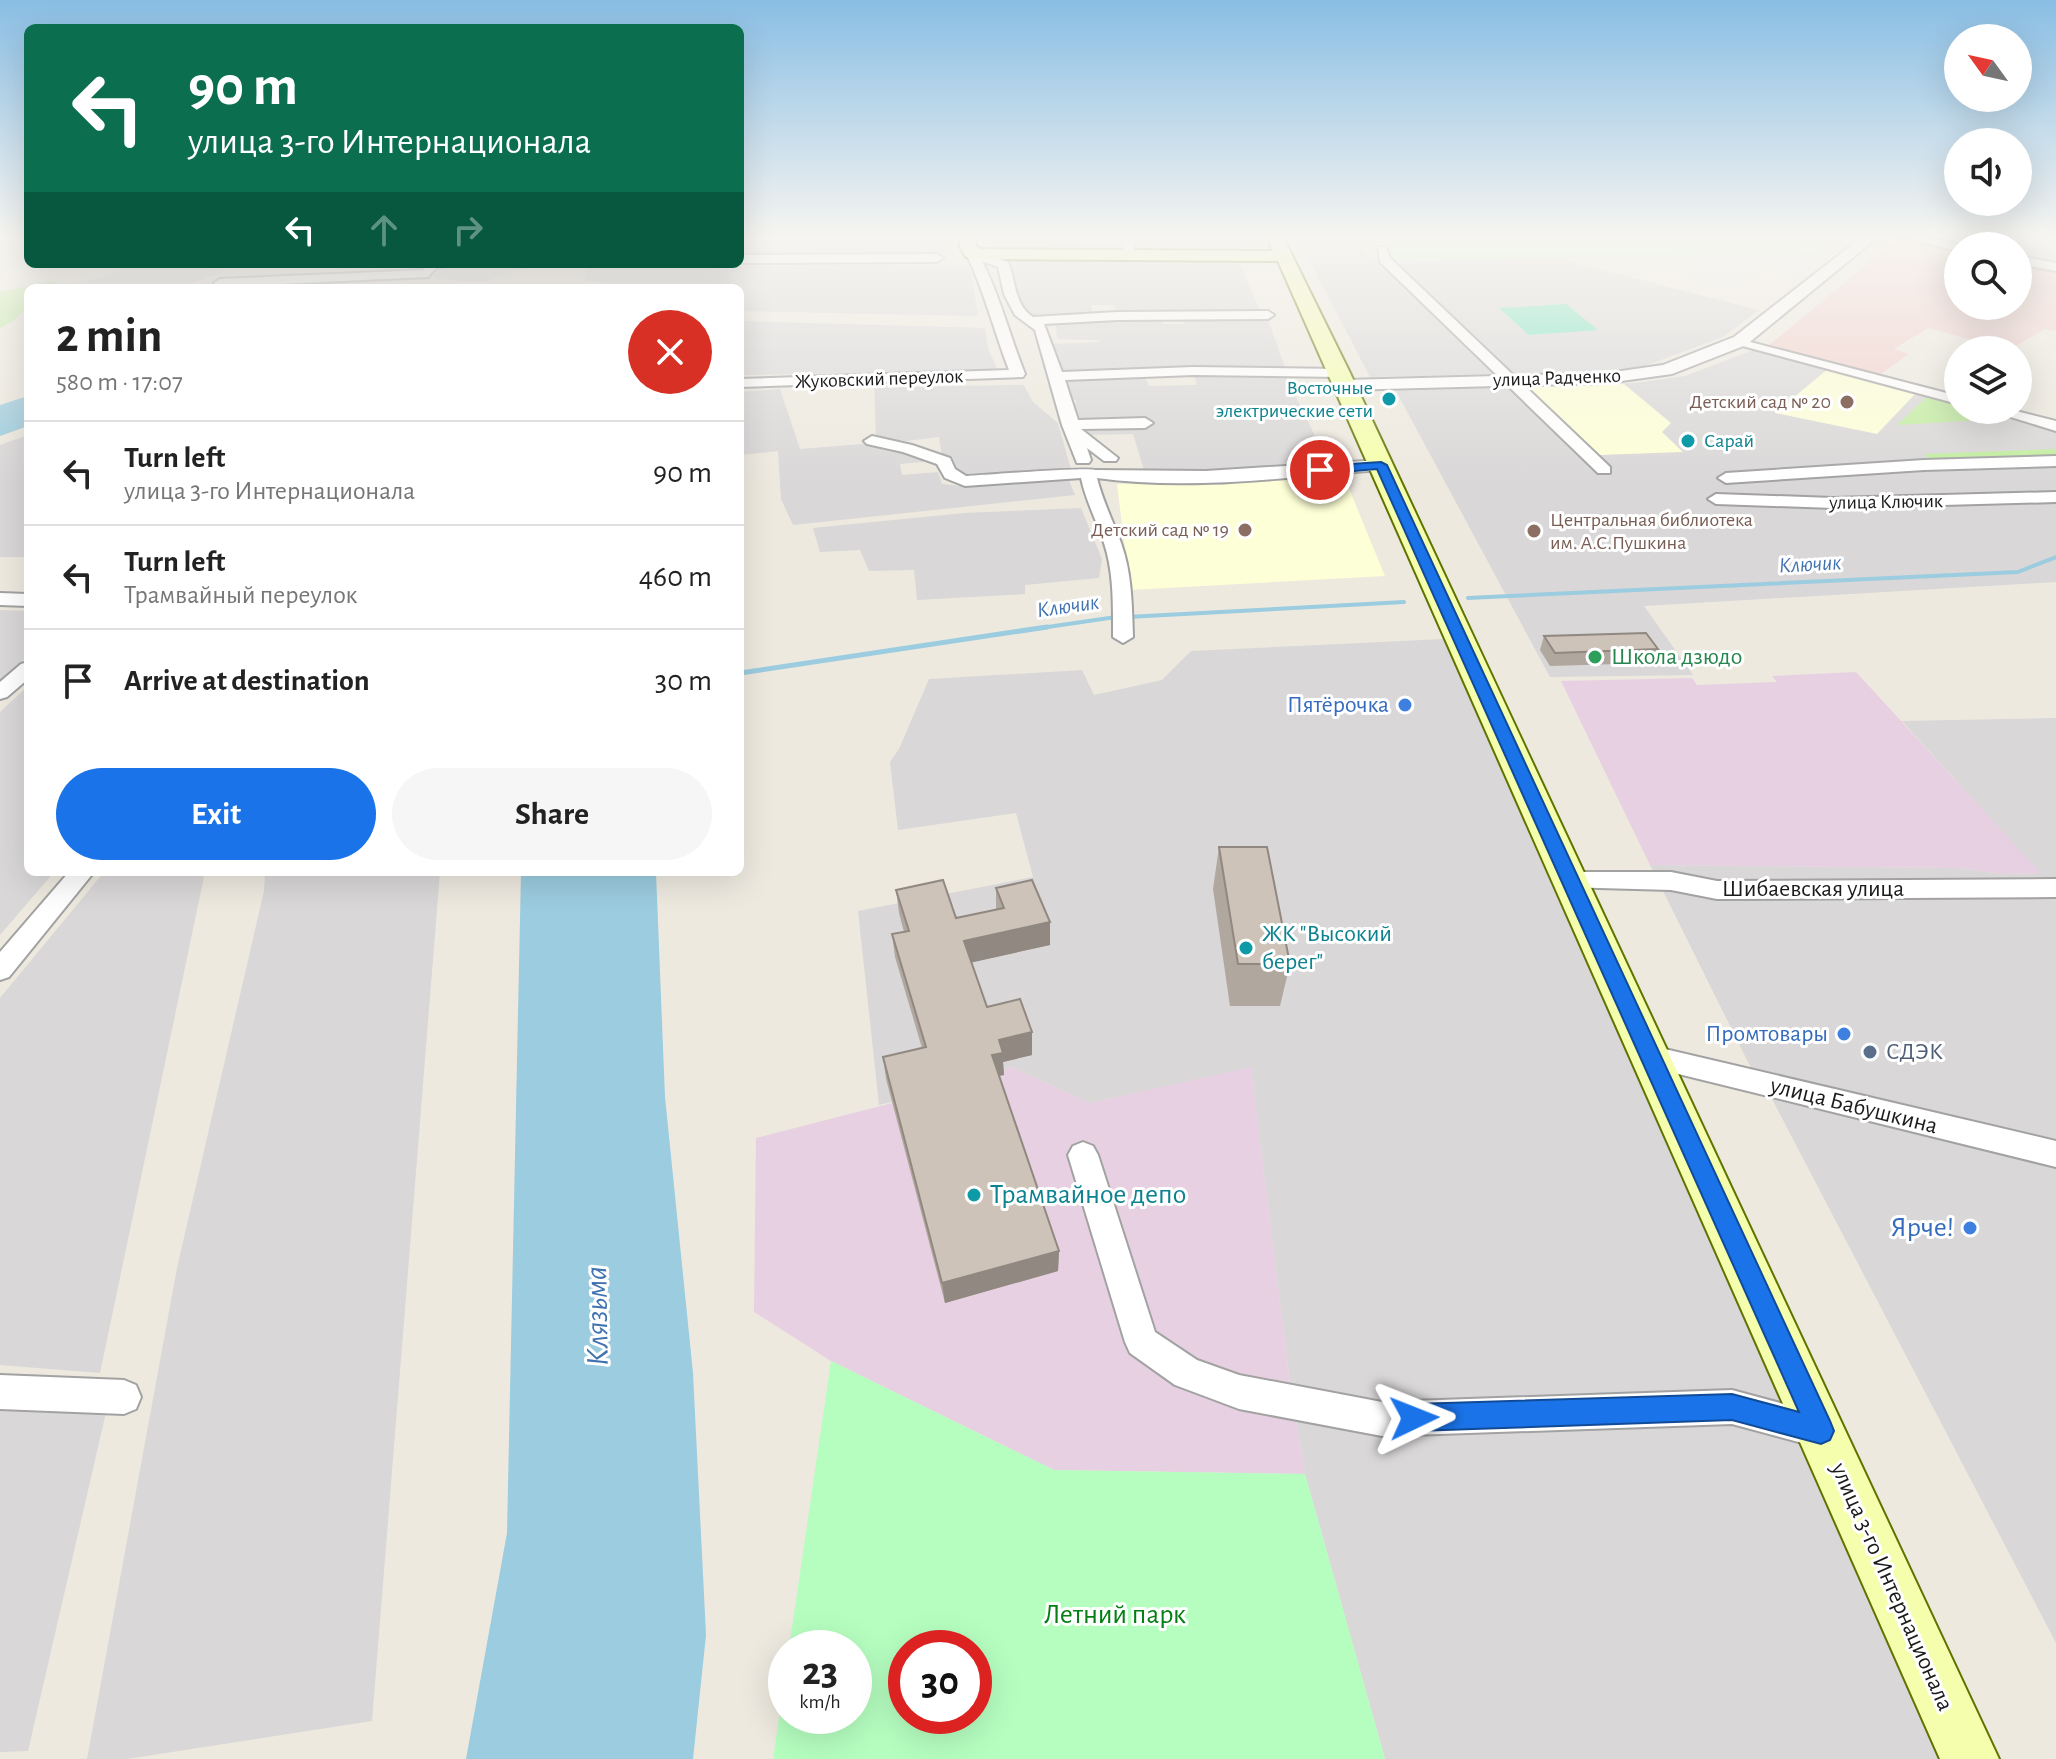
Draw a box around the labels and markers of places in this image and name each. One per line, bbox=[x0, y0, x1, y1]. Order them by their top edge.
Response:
place label: Восточные электрические сети bbox=[1216, 378, 1373, 421]
marker: Восточные электрические сети bbox=[1380, 390, 1398, 408]
place label: Детский сад № 20 bbox=[1690, 392, 1831, 412]
marker: Детский сад № 20 bbox=[1838, 393, 1856, 411]
place label: Сарай bbox=[1704, 431, 1754, 451]
marker: Сарай bbox=[1679, 432, 1697, 450]
pin bbox=[1286, 436, 1354, 504]
place label: Центральная библиотека им. А.С.Пушкина bbox=[1550, 510, 1753, 553]
place label: Детский сад № 19 bbox=[1091, 520, 1229, 540]
marker: Детский сад № 19 bbox=[1236, 521, 1254, 539]
marker: Центральная библиотека им. А.С.Пушкина bbox=[1525, 522, 1543, 540]
place label: Школа дзюдо bbox=[1611, 645, 1742, 669]
marker: Школа дзюдо bbox=[1586, 648, 1604, 666]
place label: Пятёрочка bbox=[1287, 693, 1389, 717]
marker: Пятёрочка bbox=[1396, 696, 1414, 714]
place label: ЖК "Высокий берег" bbox=[1262, 922, 1392, 974]
marker: ЖК "Высокий берег" bbox=[1237, 939, 1255, 957]
place label: Промтовары bbox=[1705, 1022, 1828, 1046]
marker: Промтовары bbox=[1835, 1025, 1853, 1043]
place label: СДЭК bbox=[1886, 1040, 1943, 1064]
marker: СДЭК bbox=[1861, 1043, 1879, 1061]
place label: Трамвайное депо bbox=[990, 1181, 1186, 1209]
marker: Трамвайное депо bbox=[965, 1186, 983, 1204]
place label: Ярче! bbox=[1891, 1214, 1954, 1242]
marker: Ярче! bbox=[1961, 1219, 1979, 1237]

